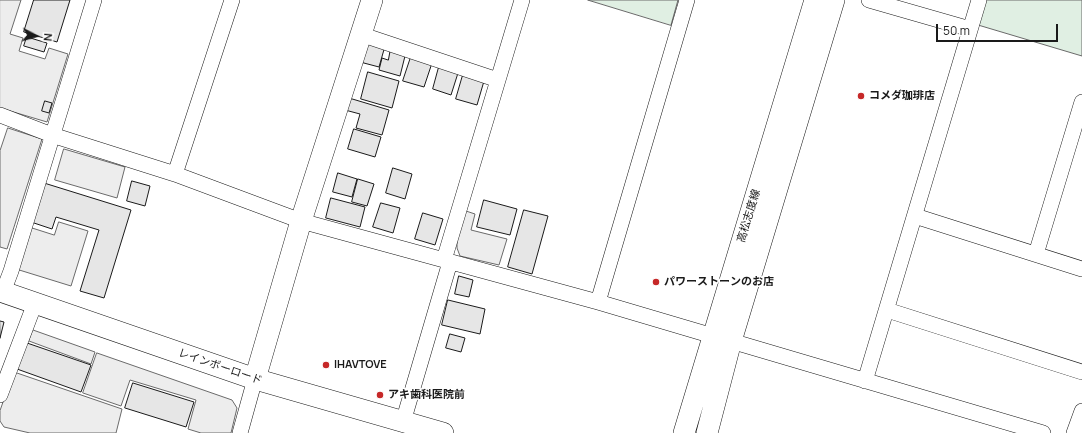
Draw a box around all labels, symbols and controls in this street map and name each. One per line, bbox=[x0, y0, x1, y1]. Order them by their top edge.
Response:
north arrow bbox=[16, 16, 56, 56]
scale bar bbox=[938, 16, 1060, 42]
text: 50 m bbox=[943, 22, 970, 39]
text: N bbox=[41, 33, 56, 42]
place label: コメダ珈琲店 bbox=[869, 89, 935, 103]
marker: コメダ珈琲店 bbox=[856, 91, 866, 101]
street label: 高松志度線 bbox=[735, 188, 763, 244]
place label: パワーストーンのお店 bbox=[664, 275, 774, 289]
marker: パワーストーンのお店 bbox=[651, 277, 661, 287]
street label: レインボーロード bbox=[176, 346, 264, 388]
place label: IHAVTOVE bbox=[334, 358, 387, 372]
marker: IHAVTOVE bbox=[321, 360, 331, 370]
place label: アキ歯科医院前 bbox=[388, 388, 465, 402]
marker: アキ歯科医院前 bbox=[375, 390, 385, 400]

